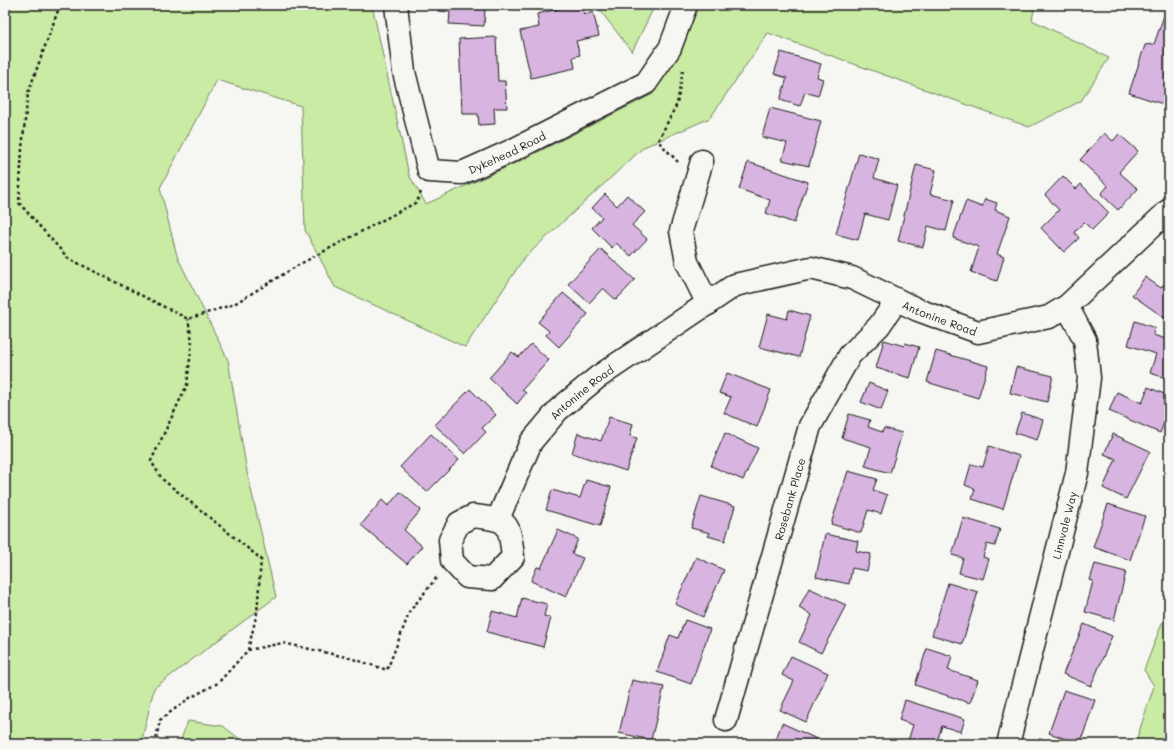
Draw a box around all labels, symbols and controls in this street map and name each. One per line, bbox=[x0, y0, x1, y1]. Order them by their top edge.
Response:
street label: Dykehead Road bbox=[466, 127, 548, 177]
street label: Antonine Road bbox=[900, 296, 979, 338]
street label: Antonine Road bbox=[546, 361, 616, 422]
street label: Rosebank Place bbox=[770, 456, 808, 542]
street label: Linnvale Way bbox=[1048, 489, 1080, 560]

